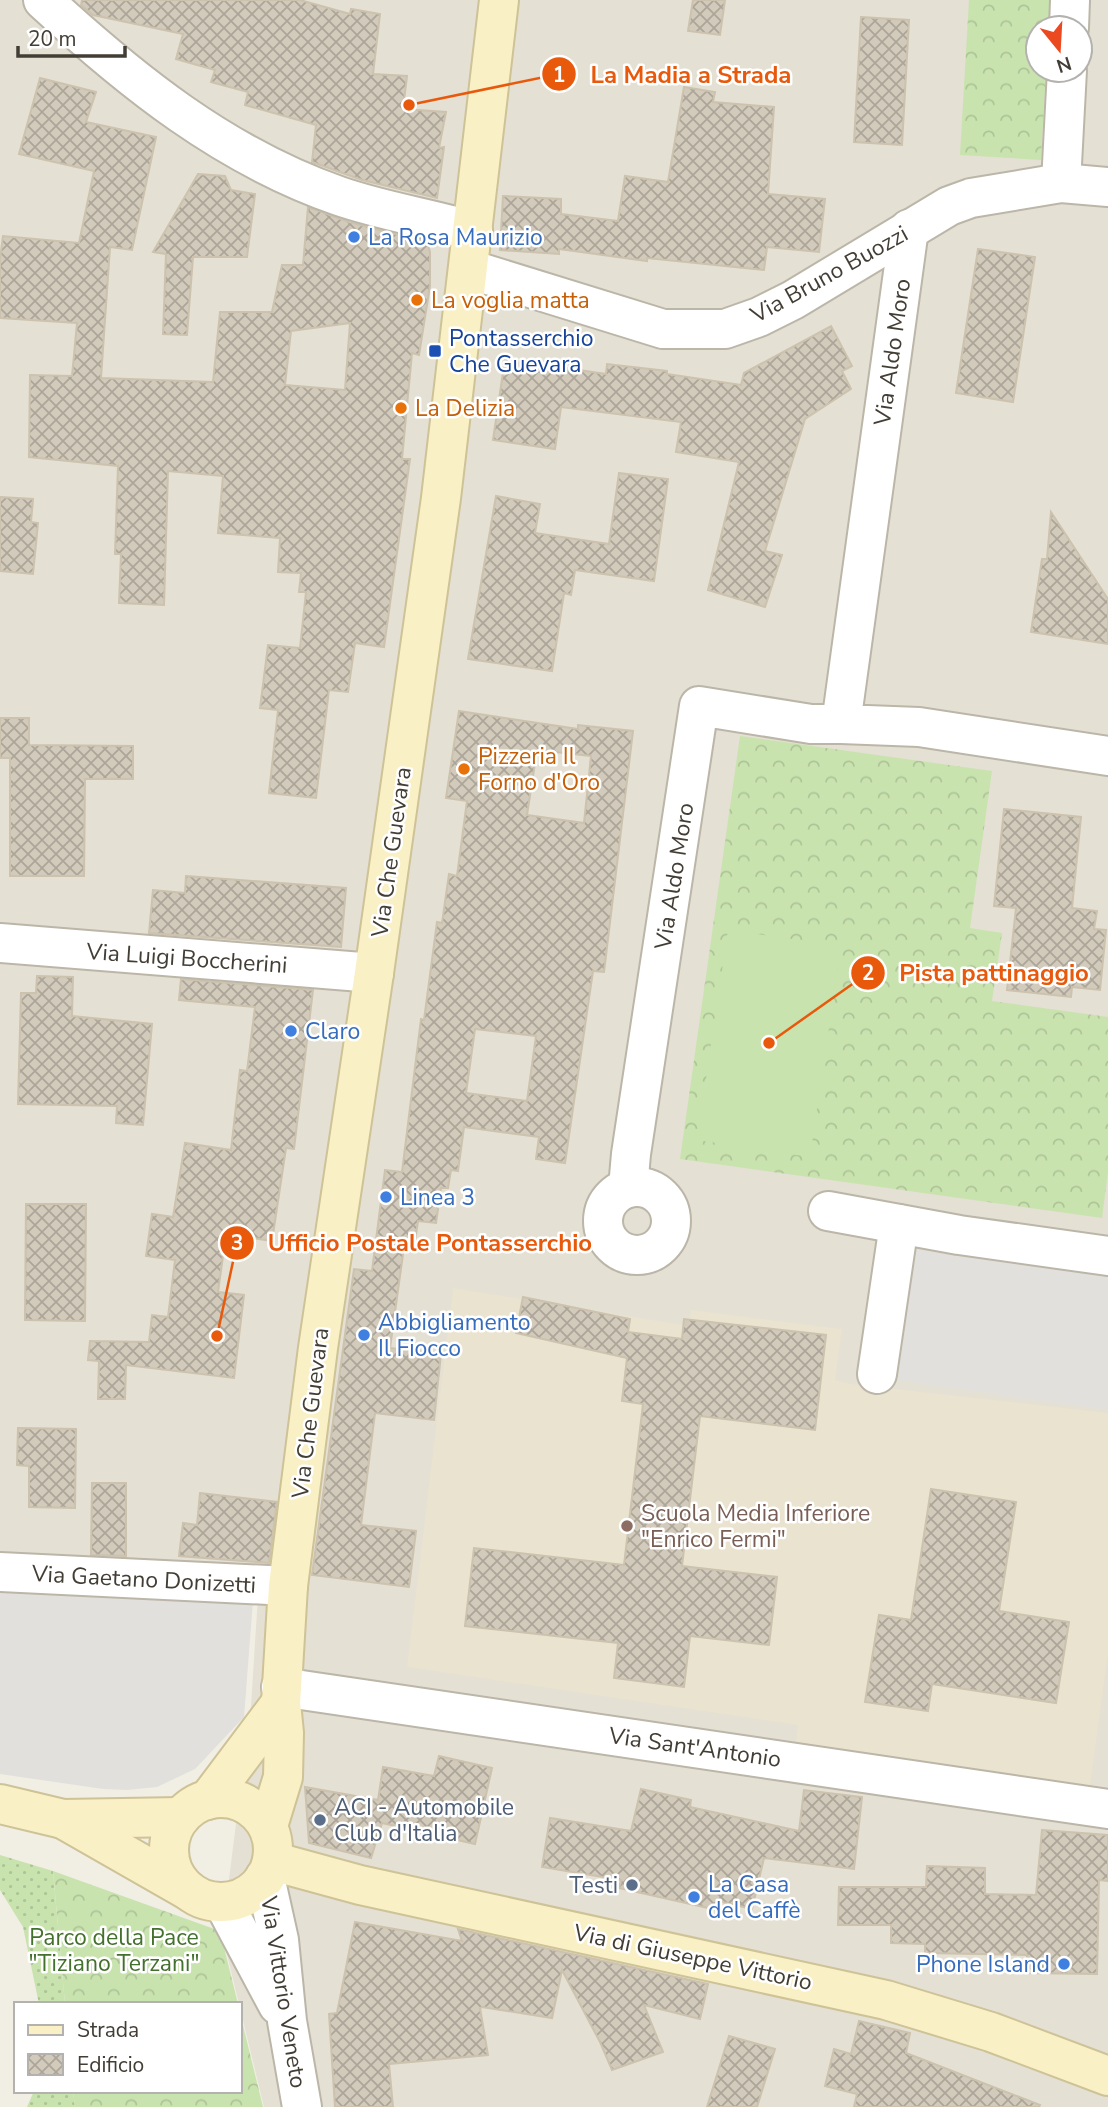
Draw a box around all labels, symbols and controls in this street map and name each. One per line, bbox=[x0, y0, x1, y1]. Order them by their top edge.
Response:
scale bar bbox=[18, 14, 124, 58]
north arrow bbox=[1024, 14, 1094, 84]
text: 20 m bbox=[28, 25, 77, 53]
text: N bbox=[1053, 50, 1075, 79]
callout: La Madia a Strada bbox=[541, 52, 805, 97]
text: La Madia a Strada bbox=[591, 59, 791, 91]
text: 1 bbox=[553, 61, 565, 89]
street label: Via Bruno Buozzi bbox=[744, 218, 913, 331]
place label: La Rosa Maurizio bbox=[368, 222, 543, 253]
marker: La Rosa Maurizio bbox=[346, 229, 362, 245]
street label: Via Aldo Moro bbox=[867, 277, 918, 429]
place label: La voglia matta bbox=[431, 285, 590, 316]
marker: La voglia matta bbox=[409, 292, 425, 308]
place label: Pontasserchio Che Guevara bbox=[449, 323, 593, 380]
marker: Pontasserchio Che Guevara bbox=[427, 343, 443, 359]
place label: La Delizia bbox=[415, 393, 515, 424]
marker: La Delizia bbox=[393, 400, 409, 416]
place label: Pizzeria Il Forno d'Oro bbox=[478, 741, 600, 798]
marker: Pizzeria Il Forno d'Oro bbox=[456, 761, 472, 777]
street label: Via Che Guevara bbox=[364, 765, 419, 940]
street label: Via Aldo Moro bbox=[647, 800, 701, 953]
street label: Via Luigi Boccherini bbox=[85, 936, 288, 981]
callout: Pista pattinaggio bbox=[850, 950, 1103, 995]
text: Pista pattinaggio bbox=[899, 957, 1089, 989]
text: 2 bbox=[862, 959, 874, 987]
place label: Claro bbox=[305, 1016, 360, 1047]
marker: Claro bbox=[283, 1023, 299, 1039]
place label: Linea 3 bbox=[400, 1182, 475, 1213]
marker: Linea 3 bbox=[378, 1189, 394, 1205]
callout: Ufficio Postale Pontasserchio bbox=[219, 1220, 607, 1265]
text: Ufficio Postale Pontasserchio bbox=[268, 1227, 592, 1259]
text: 3 bbox=[231, 1229, 243, 1257]
place label: Abbigliamento Il Fiocco bbox=[378, 1307, 530, 1364]
street label: Via Che Guevara bbox=[285, 1326, 336, 1501]
marker: Abbigliamento Il Fiocco bbox=[356, 1327, 372, 1343]
place label: Scuola Media Inferiore "Enrico Fermi" bbox=[641, 1498, 870, 1555]
marker: Scuola Media Inferiore "Enrico Fermi" bbox=[619, 1518, 635, 1534]
street label: Via Gaetano Donizetti bbox=[30, 1558, 257, 1601]
street label: Via Sant'Antonio bbox=[606, 1720, 783, 1775]
place label: ACI - Automobile Club d'Italia bbox=[334, 1792, 514, 1849]
marker: ACI - Automobile Club d'Italia bbox=[312, 1812, 328, 1828]
place label: La Casa del Caffè bbox=[708, 1869, 801, 1926]
place label: Testi bbox=[569, 1870, 618, 1901]
marker: Testi bbox=[624, 1877, 640, 1893]
marker: La Casa del Caffè bbox=[686, 1889, 702, 1905]
street label: Via Vittorio Veneto bbox=[253, 1893, 314, 2090]
street label: Via di Giuseppe Vittorio bbox=[570, 1917, 815, 1998]
park label: Parco della Pace "Tiziano Terzani" bbox=[29, 1922, 199, 1979]
place label: Phone Island bbox=[916, 1949, 1050, 1980]
marker: Phone Island bbox=[1056, 1956, 1072, 1972]
legend bbox=[14, 2002, 242, 2093]
text: Strada bbox=[77, 2016, 139, 2044]
text: Edificio bbox=[77, 2051, 144, 2079]

